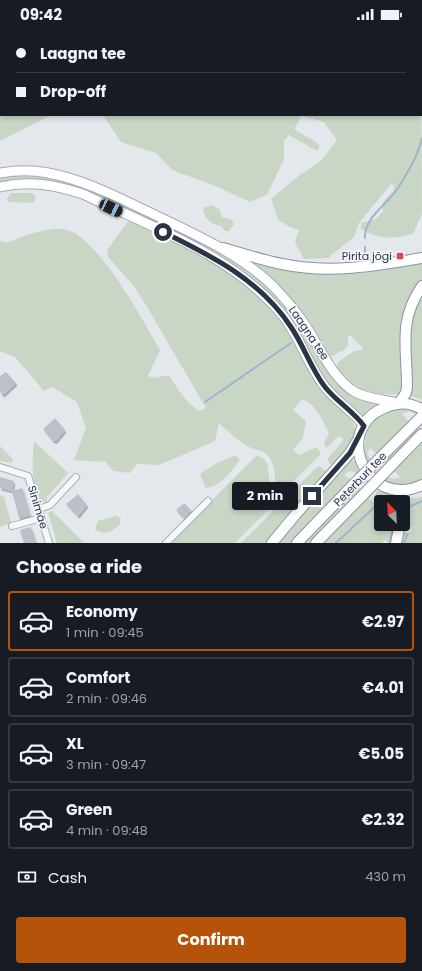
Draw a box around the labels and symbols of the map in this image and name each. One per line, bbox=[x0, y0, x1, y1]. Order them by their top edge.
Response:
car bbox=[98, 197, 124, 219]
route start bbox=[154, 223, 172, 241]
place label: Pirita jõgi bbox=[342, 248, 392, 264]
marker: Pirita jõgi bbox=[395, 251, 405, 261]
street label: Laagna tee bbox=[285, 303, 333, 363]
street label: Peterburi tee bbox=[330, 448, 390, 510]
callout: 2 min bbox=[232, 482, 298, 510]
street label: Sinimäe bbox=[24, 483, 52, 531]
route end bbox=[303, 487, 321, 505]
north arrow bbox=[374, 495, 410, 531]

